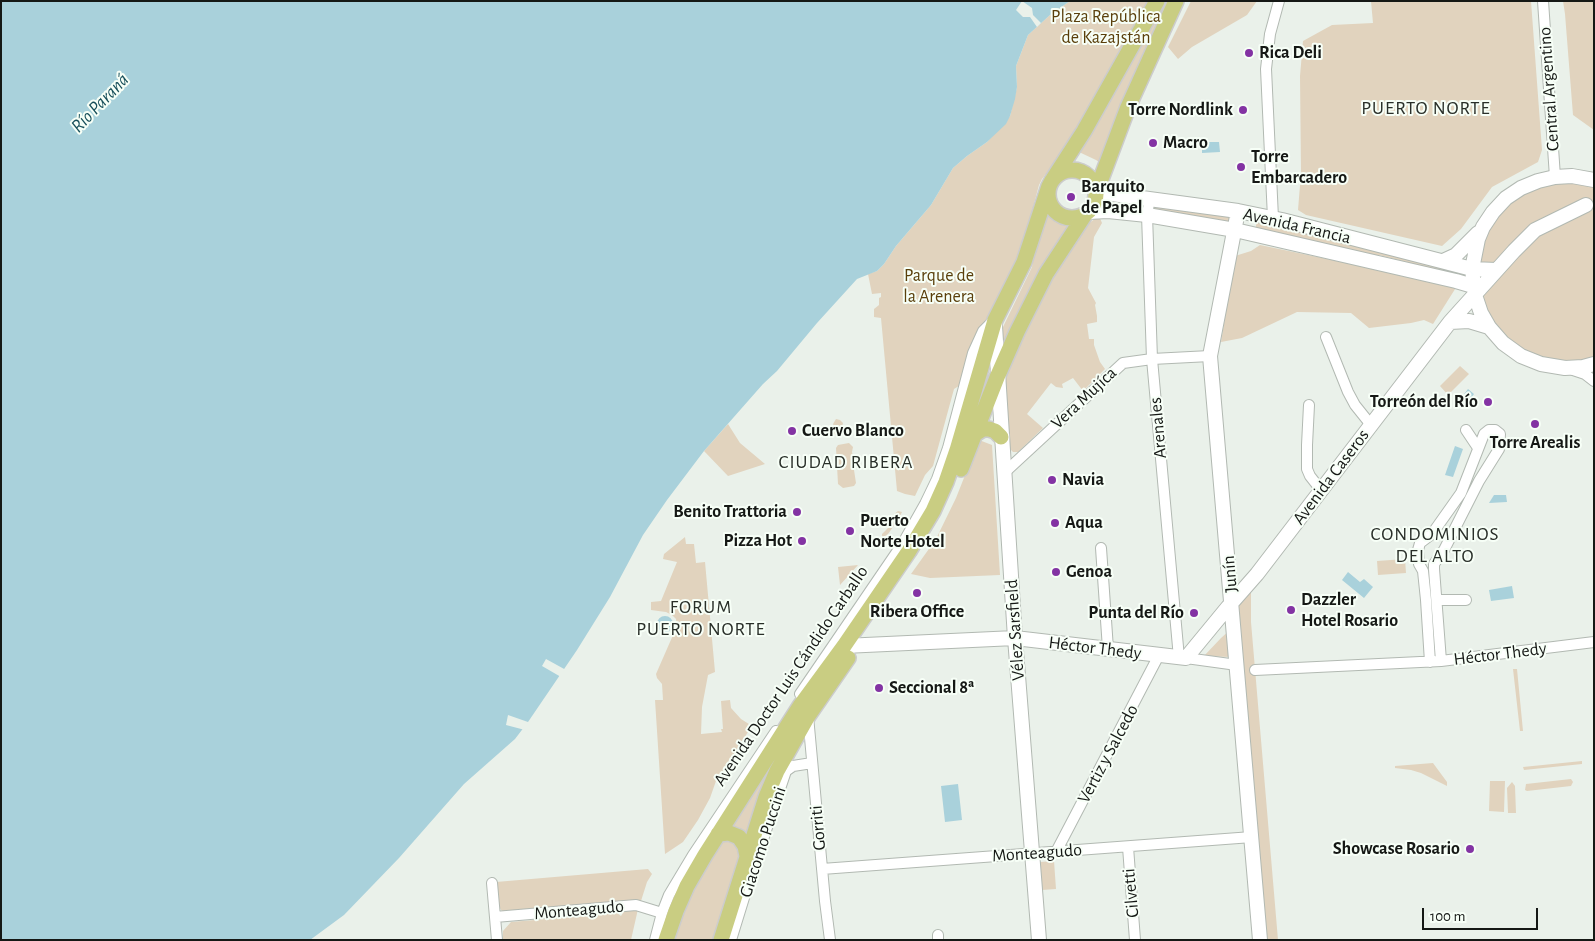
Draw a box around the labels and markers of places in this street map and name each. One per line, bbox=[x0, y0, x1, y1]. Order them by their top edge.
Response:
place label: Rica Deli bbox=[1259, 42, 1322, 64]
marker: Rica Deli bbox=[1243, 47, 1255, 59]
place label: Torre Nordlink bbox=[1128, 99, 1233, 121]
marker: Torre Nordlink bbox=[1237, 104, 1249, 116]
place label: Macro bbox=[1163, 132, 1208, 154]
marker: Macro bbox=[1147, 137, 1159, 149]
place label: Torre Embarcadero bbox=[1251, 146, 1347, 188]
marker: Torre Embarcadero bbox=[1235, 161, 1247, 173]
place label: Barquito de Papel bbox=[1081, 176, 1145, 218]
marker: Barquito de Papel bbox=[1065, 191, 1077, 203]
place label: Torreón del Río bbox=[1370, 391, 1478, 413]
marker: Torreón del Río bbox=[1482, 396, 1494, 408]
marker: Torre Arealis bbox=[1529, 418, 1541, 430]
place label: Cuervo Blanco bbox=[802, 420, 904, 442]
marker: Cuervo Blanco bbox=[786, 425, 798, 437]
place label: Torre Arealis bbox=[1490, 432, 1580, 454]
place label: Navia bbox=[1062, 469, 1104, 491]
marker: Navia bbox=[1046, 474, 1058, 486]
place label: Benito Trattoria bbox=[673, 501, 787, 523]
marker: Benito Trattoria bbox=[791, 506, 803, 518]
place label: Puerto Norte Hotel bbox=[860, 510, 945, 552]
place label: Aqua bbox=[1065, 512, 1103, 534]
marker: Aqua bbox=[1049, 517, 1061, 529]
marker: Puerto Norte Hotel bbox=[844, 525, 856, 537]
place label: Pizza Hot bbox=[724, 530, 792, 552]
marker: Pizza Hot bbox=[796, 535, 808, 547]
place label: Genoa bbox=[1066, 561, 1112, 583]
marker: Genoa bbox=[1050, 566, 1062, 578]
marker: Ribera Office bbox=[911, 587, 923, 599]
place label: Dazzler Hotel Rosario bbox=[1301, 589, 1398, 632]
place label: Ribera Office bbox=[870, 601, 964, 623]
place label: Punta del Río bbox=[1088, 602, 1184, 624]
marker: Dazzler Hotel Rosario bbox=[1285, 604, 1297, 616]
marker: Punta del Río bbox=[1188, 607, 1200, 619]
place label: Seccional 8ª bbox=[889, 677, 974, 699]
marker: Seccional 8ª bbox=[873, 682, 885, 694]
place label: Showcase Rosario bbox=[1333, 838, 1460, 860]
marker: Showcase Rosario bbox=[1464, 843, 1476, 855]

